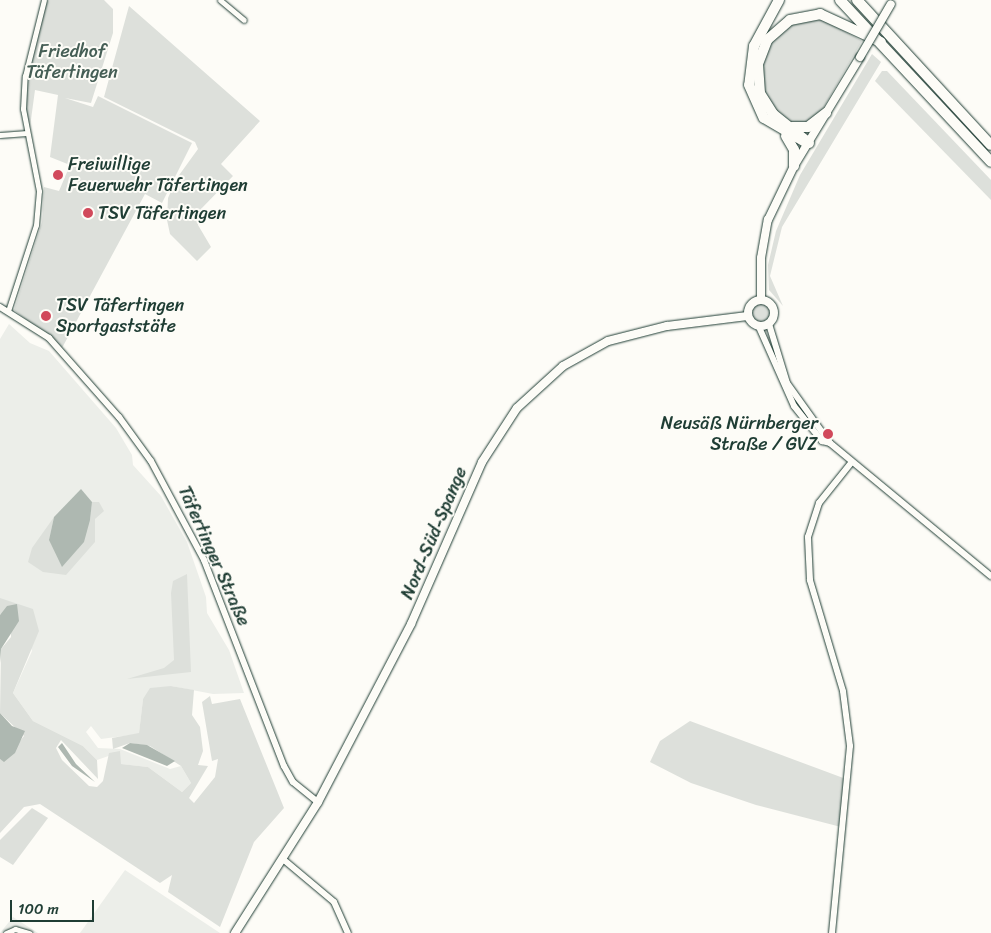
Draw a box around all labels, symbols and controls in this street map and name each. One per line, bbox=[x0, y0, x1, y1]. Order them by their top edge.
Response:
park label: Friedhof Täfertingen bbox=[26, 41, 118, 84]
place label: Freiwillige Feuerwehr Täfertingen bbox=[68, 154, 247, 196]
marker: Freiwillige Feuerwehr Täfertingen bbox=[52, 169, 64, 181]
place label: TSV Täfertingen bbox=[98, 202, 226, 224]
marker: TSV Täfertingen bbox=[82, 207, 94, 219]
place label: TSV Täfertingen Sportgaststäte bbox=[56, 295, 184, 338]
marker: TSV Täfertingen Sportgaststäte bbox=[40, 310, 52, 322]
place label: Neusäß Nürnberger Straße / GVZ bbox=[661, 413, 818, 456]
marker: Neusäß Nürnberger Straße / GVZ bbox=[822, 428, 834, 440]
street label: Nord-Süd-Spange bbox=[396, 464, 472, 602]
street label: Täfertinger Straße bbox=[173, 483, 255, 629]
scale bar bbox=[12, 890, 96, 922]
text: 100 m bbox=[18, 896, 59, 922]

